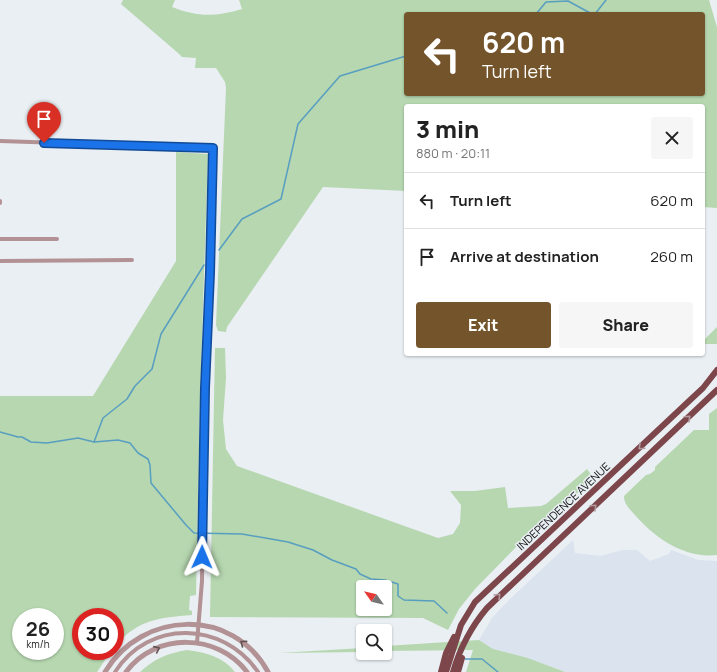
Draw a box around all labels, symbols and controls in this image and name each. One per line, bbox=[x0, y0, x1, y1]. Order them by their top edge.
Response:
text: 620 m bbox=[482, 23, 565, 61]
icon: left bbox=[416, 28, 468, 80]
text: Turn left bbox=[482, 59, 552, 83]
pin bbox=[27, 102, 61, 143]
icon: arrive bbox=[33, 108, 55, 130]
text: 3 min bbox=[416, 112, 479, 145]
button: close bbox=[651, 117, 693, 159]
text: 880 m · 20:11 bbox=[416, 144, 490, 162]
icon: left bbox=[416, 190, 438, 212]
text: Turn left bbox=[450, 190, 512, 211]
text: 620 m bbox=[650, 190, 693, 211]
icon: arrive bbox=[416, 246, 438, 268]
text: Arrive at destination bbox=[450, 246, 599, 267]
text: 260 m bbox=[650, 246, 693, 267]
button: Exit bbox=[416, 302, 551, 348]
button: Share bbox=[559, 302, 693, 348]
one-way arrow bbox=[683, 415, 691, 423]
one-way arrow bbox=[638, 442, 646, 450]
street label: INDEPENDENCE AVENUE bbox=[513, 459, 613, 553]
one-way arrow bbox=[589, 505, 597, 512]
position arrow bbox=[181, 536, 223, 578]
north arrow bbox=[356, 580, 392, 616]
map controls bbox=[356, 580, 392, 660]
one-way arrow bbox=[493, 593, 501, 601]
speed limit sign: 30 bbox=[72, 608, 124, 660]
text: 26 bbox=[26, 615, 50, 642]
button: search bbox=[356, 624, 392, 660]
text: km/h bbox=[26, 637, 50, 651]
one-way arrow bbox=[240, 640, 247, 648]
one-way arrow bbox=[153, 645, 160, 653]

